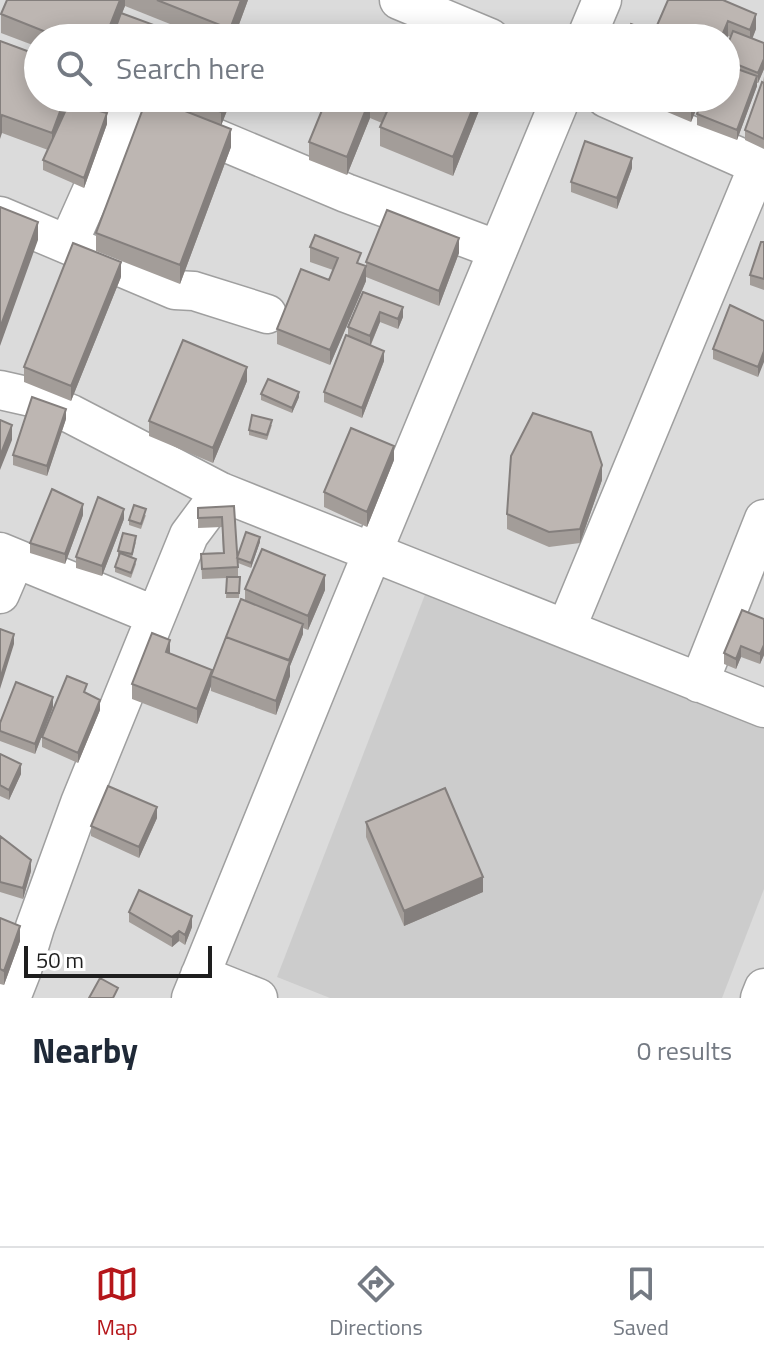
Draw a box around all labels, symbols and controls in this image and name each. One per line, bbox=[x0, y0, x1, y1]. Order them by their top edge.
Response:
search box bbox=[24, 24, 740, 112]
text: Search here bbox=[116, 45, 265, 91]
icon: search bbox=[52, 46, 96, 90]
scale bar bbox=[24, 942, 212, 978]
text: 50 m bbox=[36, 943, 84, 977]
text: Nearby bbox=[32, 1024, 138, 1076]
text: 0 results bbox=[637, 1031, 732, 1070]
tab: Map bbox=[95, 1262, 139, 1344]
tab: Directions bbox=[329, 1262, 423, 1344]
tab: Saved bbox=[613, 1262, 669, 1344]

